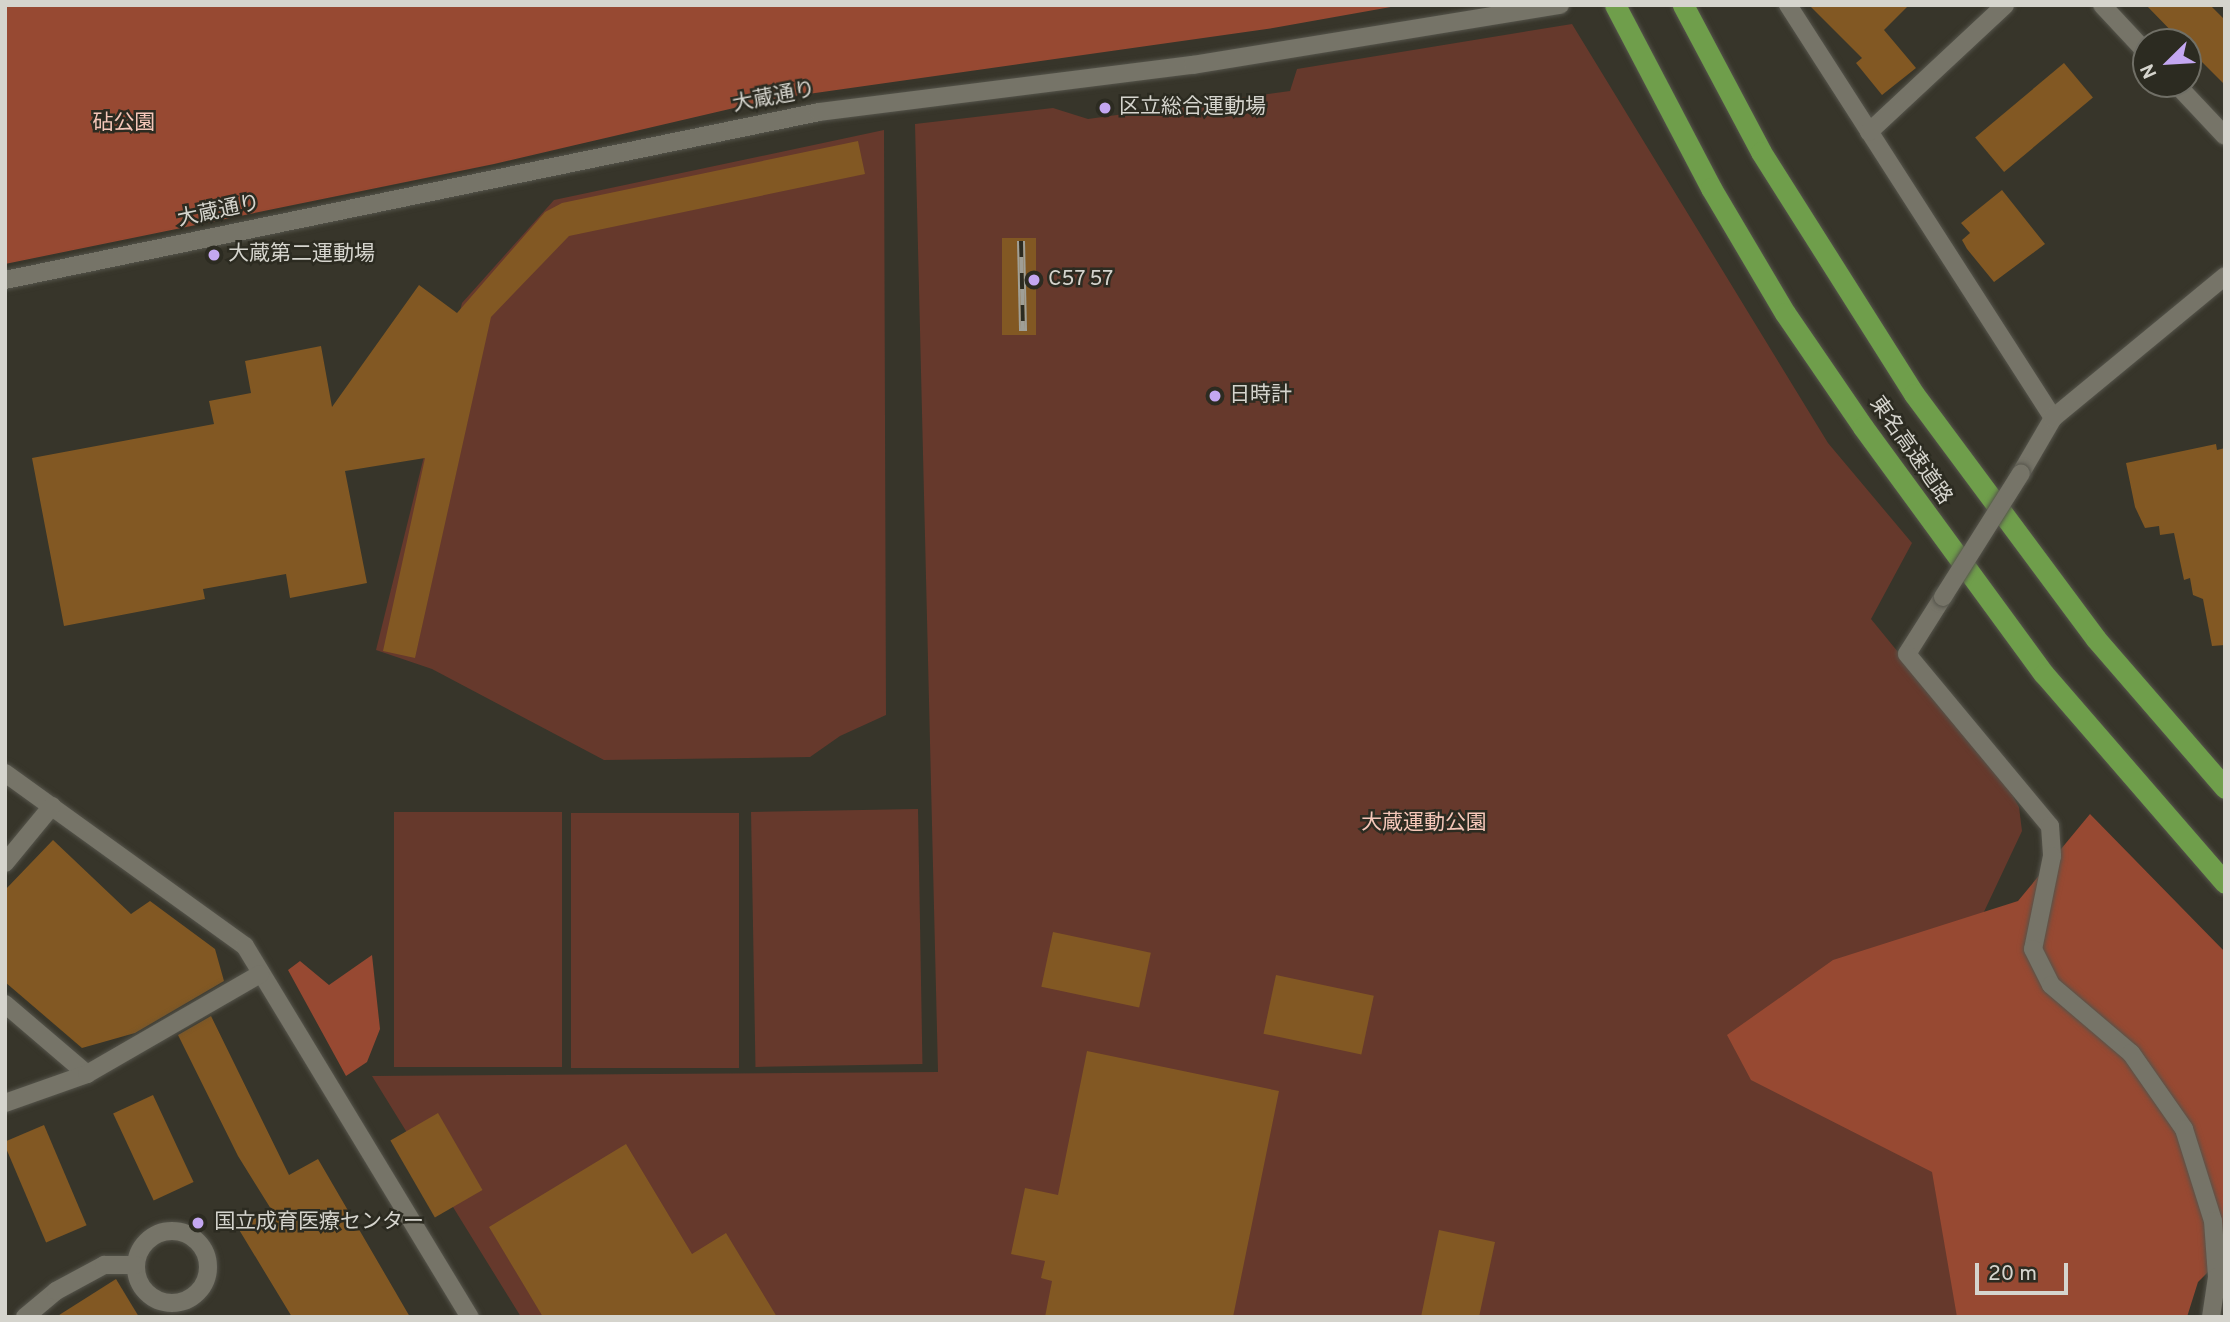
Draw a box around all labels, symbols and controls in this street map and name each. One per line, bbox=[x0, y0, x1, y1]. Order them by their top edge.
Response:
north arrow bbox=[2132, 28, 2202, 98]
text: N bbox=[2136, 60, 2163, 82]
street label: 大蔵通り bbox=[730, 78, 818, 118]
place label: 区立総合運動場 bbox=[1119, 95, 1266, 121]
marker: 区立総合運動場 bbox=[1097, 100, 1113, 116]
park label: 砧公園 bbox=[93, 111, 155, 137]
street label: 大蔵通り bbox=[175, 191, 263, 233]
place label: 大蔵第二運動場 bbox=[228, 242, 375, 268]
marker: 大蔵第二運動場 bbox=[206, 247, 222, 263]
place label: C57 57 bbox=[1048, 267, 1114, 293]
marker: C57 57 bbox=[1026, 272, 1042, 288]
place label: 日時計 bbox=[1229, 383, 1292, 409]
marker: 日時計 bbox=[1207, 388, 1223, 404]
street label: 東名高速道路 bbox=[1864, 392, 1956, 510]
park label: 大蔵運動公園 bbox=[1361, 811, 1487, 837]
place label: 国立成育医療センター bbox=[214, 1210, 424, 1236]
marker: 国立成育医療センター bbox=[188, 1213, 208, 1233]
scale bar bbox=[1978, 1248, 2071, 1292]
text: 20 m bbox=[1988, 1261, 2037, 1288]

